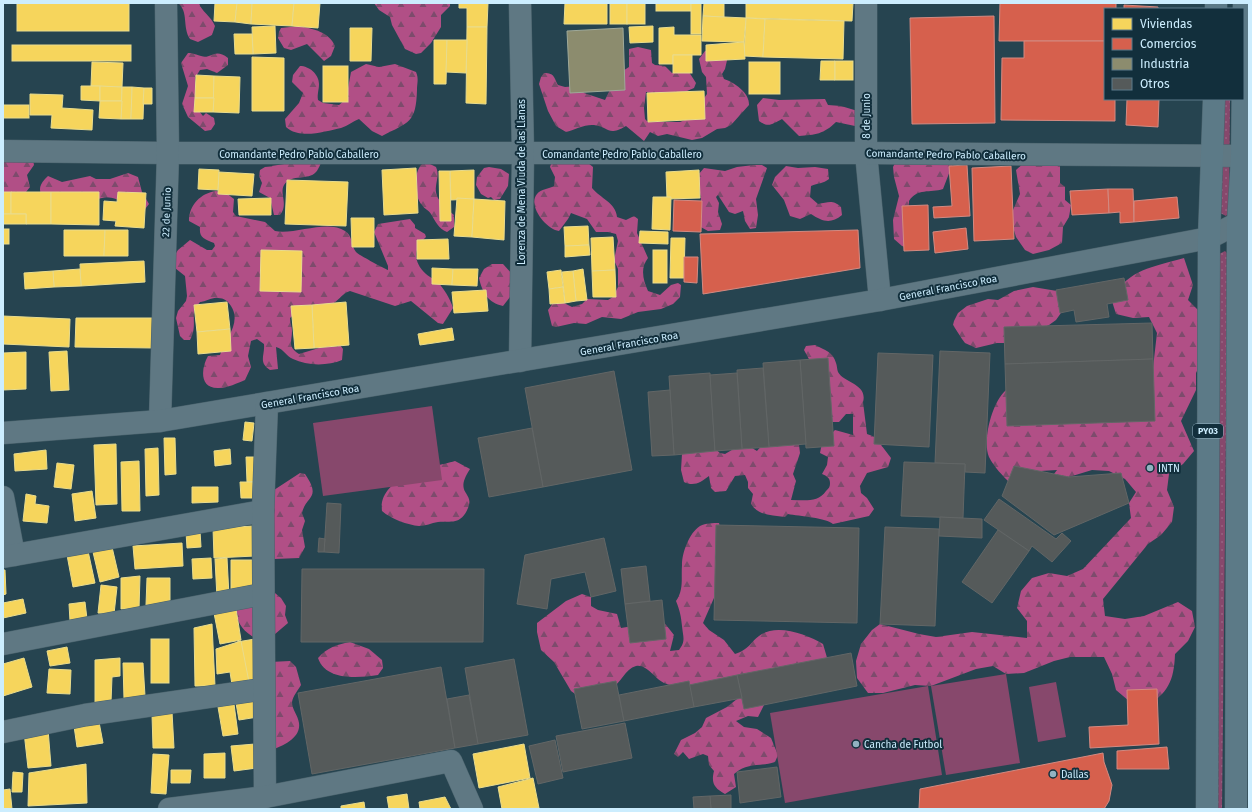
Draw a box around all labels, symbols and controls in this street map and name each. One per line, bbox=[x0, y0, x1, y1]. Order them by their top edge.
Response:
legend bbox=[1104, 8, 1244, 100]
text: Viviendas bbox=[1140, 17, 1193, 31]
text: Comercios bbox=[1140, 37, 1197, 51]
text: Industria bbox=[1140, 57, 1189, 71]
text: Otros bbox=[1140, 77, 1170, 91]
street label: 8 de Junio bbox=[861, 93, 873, 139]
street label: Lorenza de Mena Viuda de las Llanas bbox=[516, 99, 528, 265]
street label: Comandante Pedro Pablo Caballero bbox=[866, 148, 1026, 162]
street label: Comandante Pedro Pablo Caballero bbox=[219, 149, 379, 161]
street label: Comandante Pedro Pablo Caballero bbox=[542, 149, 702, 161]
street label: 22 de Junio bbox=[160, 187, 174, 237]
street label: General Francisco Roa bbox=[898, 273, 998, 303]
street label: General Francisco Roa bbox=[579, 329, 679, 359]
street label: General Francisco Roa bbox=[260, 382, 360, 412]
road number: PY03 bbox=[1193, 424, 1223, 438]
marker: INTN bbox=[1145, 463, 1155, 473]
place label: INTN bbox=[1158, 463, 1180, 475]
marker: Cancha de Futbol bbox=[851, 739, 861, 749]
place label: Cancha de Futbol bbox=[864, 739, 942, 751]
marker: Dallas bbox=[1048, 769, 1058, 779]
place label: Dallas bbox=[1061, 769, 1089, 781]

